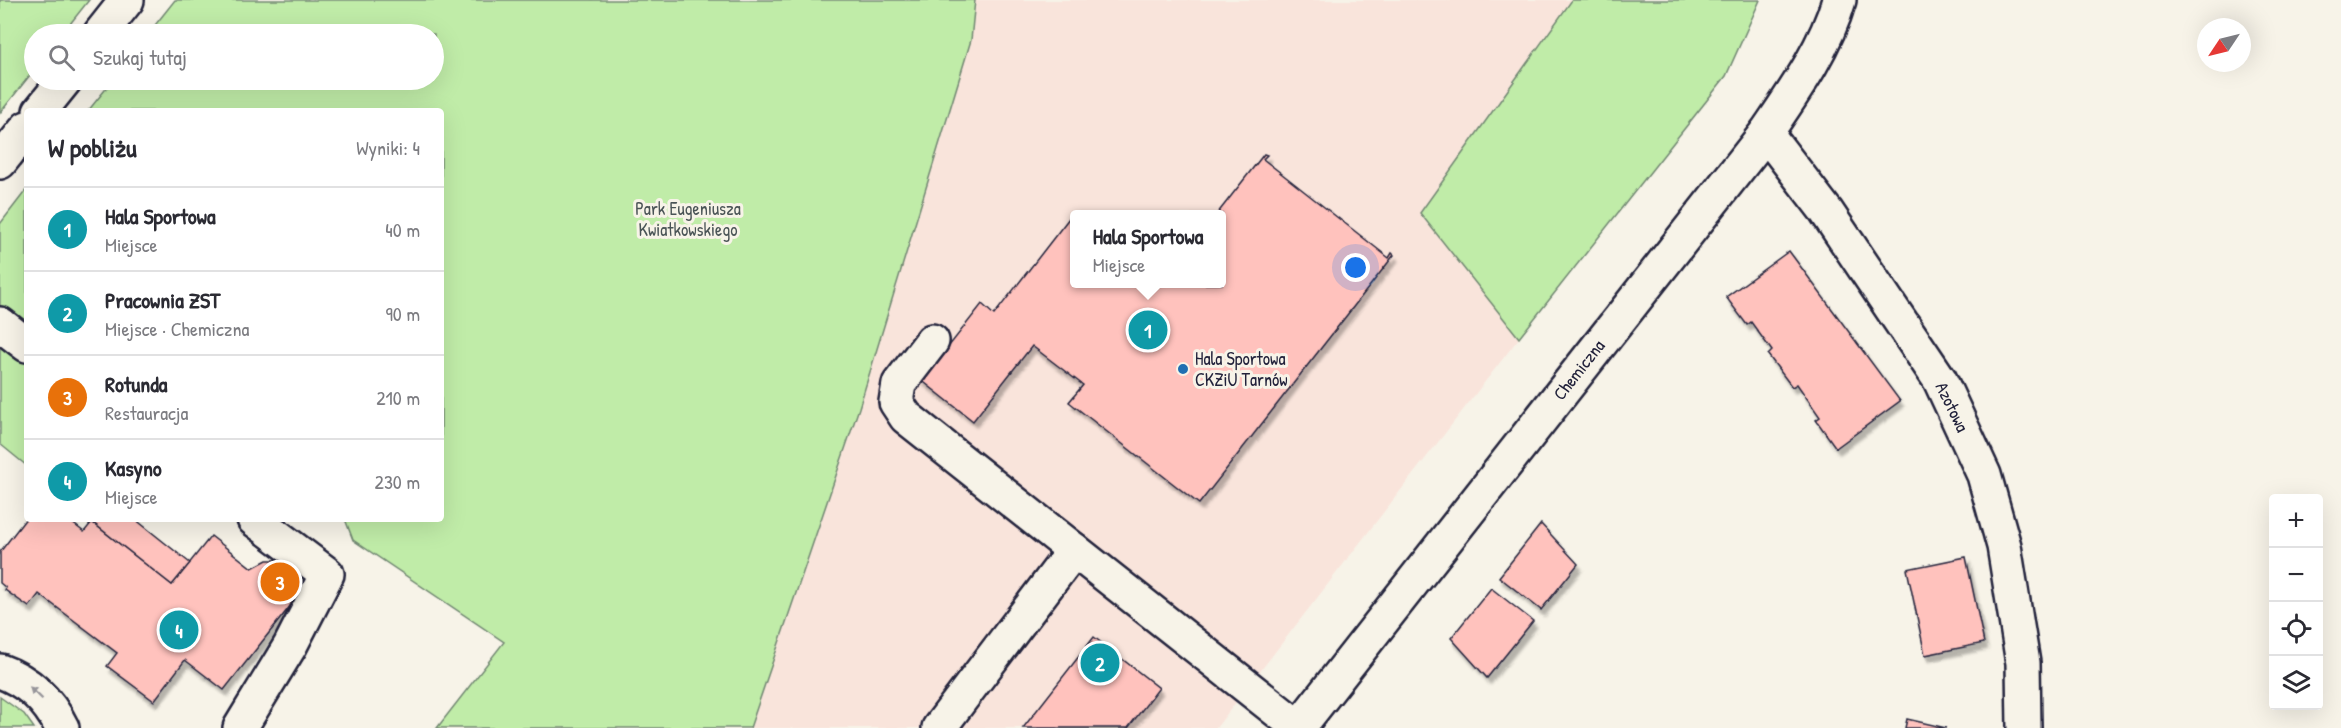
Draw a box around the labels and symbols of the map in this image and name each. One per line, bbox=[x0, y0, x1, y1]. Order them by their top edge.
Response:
north arrow bbox=[2197, 18, 2251, 72]
park label: Park Eugeniusza Kwiatkowskiego bbox=[635, 196, 741, 242]
your location bbox=[1341, 253, 1370, 282]
pin: 1 bbox=[1128, 308, 1168, 352]
street label: Chemiczna bbox=[1547, 334, 1610, 405]
place label: Hala Sportowa CKZiU Tarnów bbox=[1195, 346, 1288, 392]
marker: Hala Sportowa CKZiU Tarnów bbox=[1176, 362, 1190, 376]
street label: Azotowa bbox=[1930, 378, 1975, 436]
pin: 3 bbox=[260, 560, 300, 604]
pin: 4 bbox=[160, 608, 198, 652]
pin: 2 bbox=[1080, 640, 1120, 686]
one-way arrow bbox=[30, 687, 44, 701]

